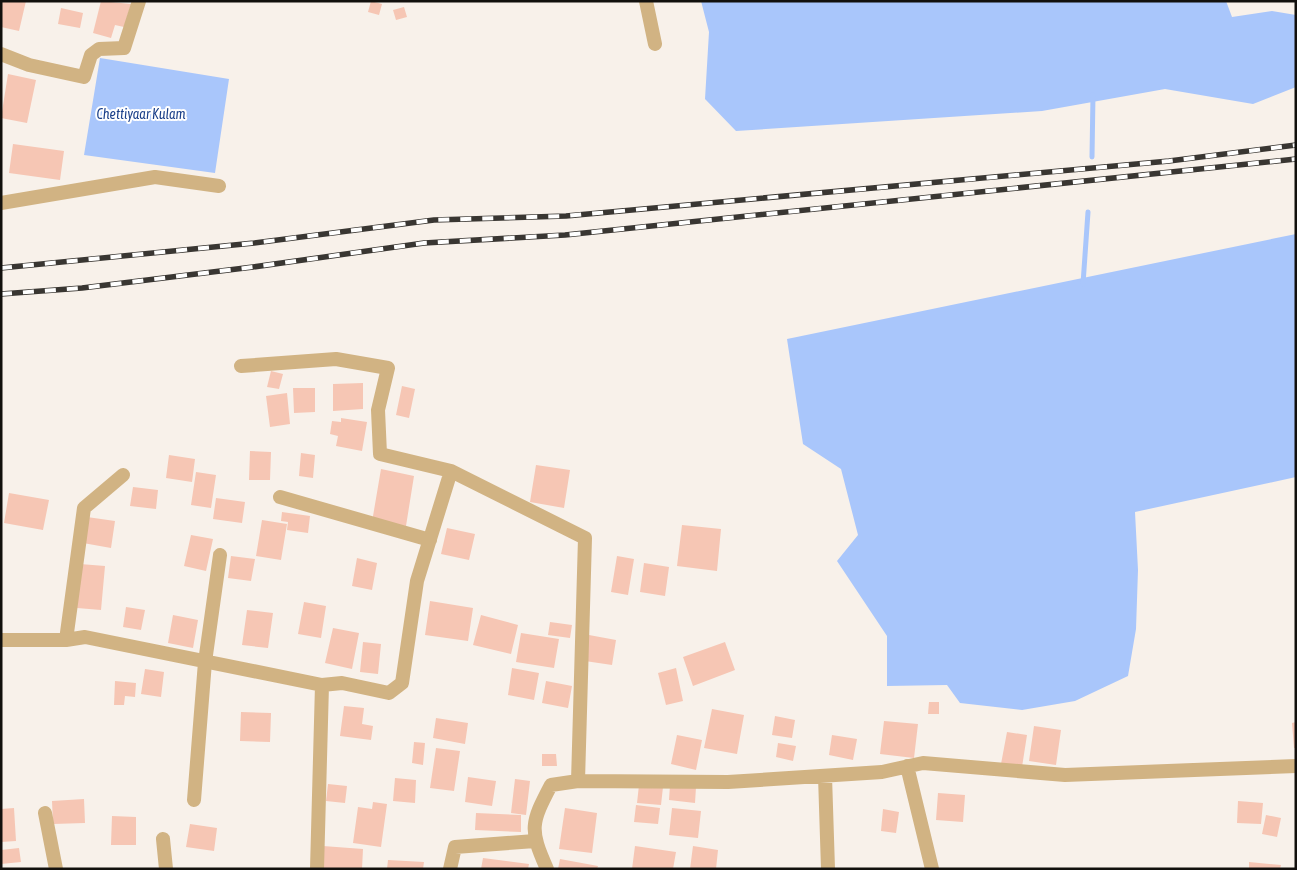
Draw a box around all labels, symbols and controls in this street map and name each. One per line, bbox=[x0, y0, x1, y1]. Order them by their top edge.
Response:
water label: Chettiyaar Kulam bbox=[97, 106, 186, 122]

